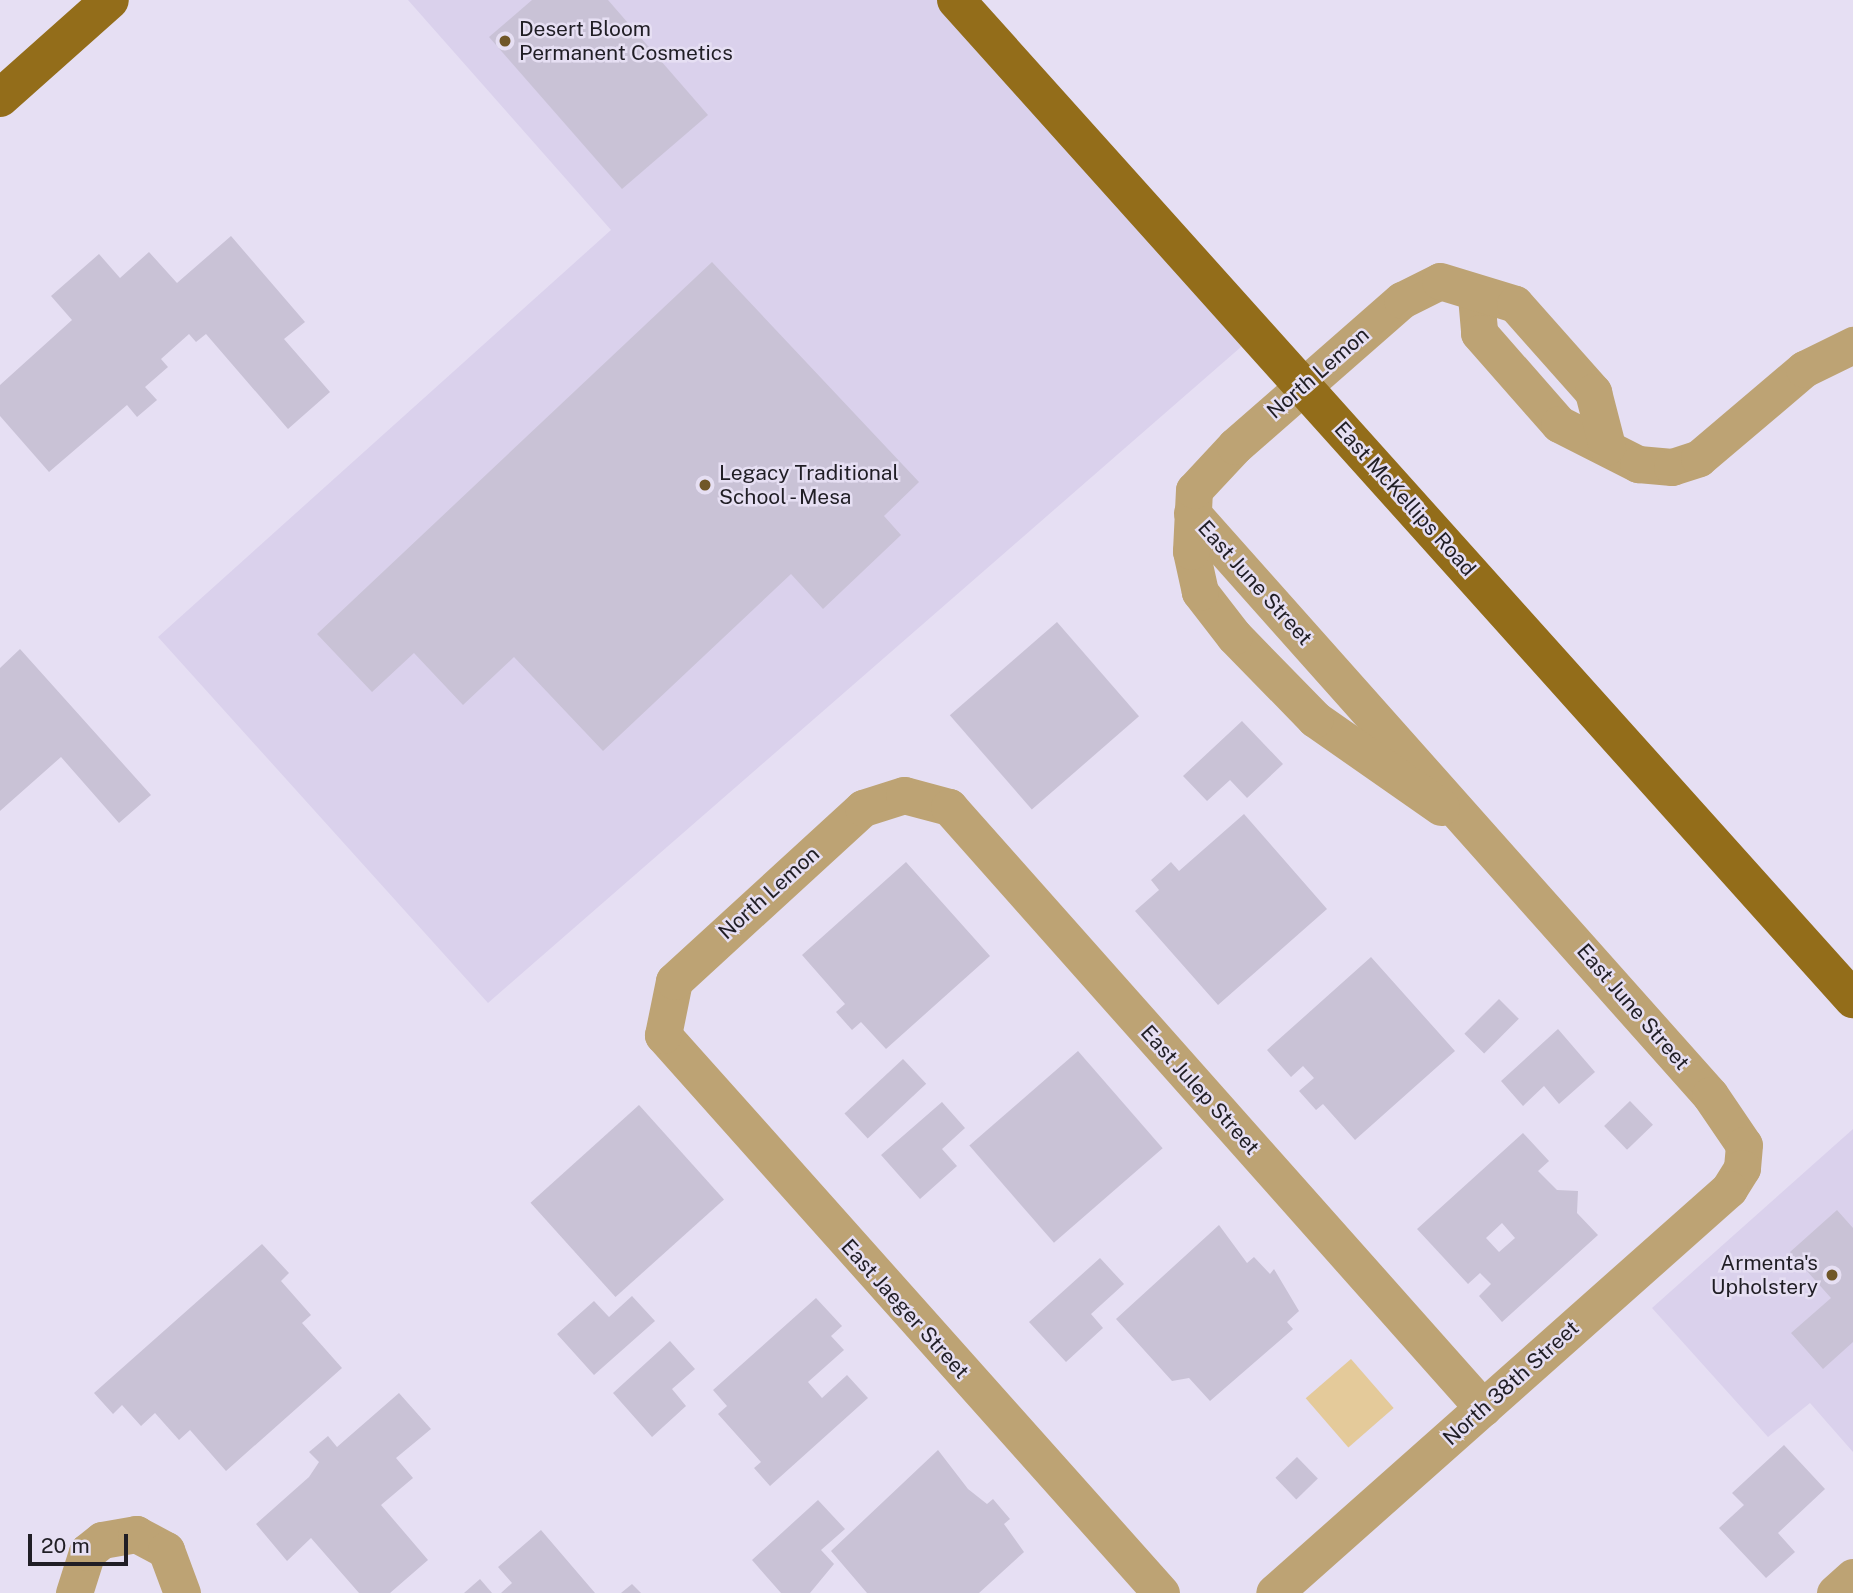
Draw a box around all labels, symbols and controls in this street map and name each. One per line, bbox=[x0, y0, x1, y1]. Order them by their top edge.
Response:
place label: Desert Bloom Permanent Cosmetics bbox=[519, 16, 733, 66]
marker: Desert Bloom Permanent Cosmetics bbox=[497, 33, 513, 49]
street label: North Lemon bbox=[1262, 322, 1374, 424]
street label: East McKellips Road bbox=[1329, 417, 1481, 581]
place label: Legacy Traditional School - Mesa bbox=[719, 460, 899, 510]
marker: Legacy Traditional School - Mesa bbox=[697, 477, 713, 493]
street label: East June Street bbox=[1192, 515, 1318, 651]
street label: North Lemon bbox=[714, 841, 824, 945]
street label: East June Street bbox=[1571, 939, 1695, 1075]
street label: East Julep Street bbox=[1135, 1020, 1265, 1160]
street label: East Jaeger Street bbox=[836, 1234, 974, 1384]
place label: Armenta's Upholstery bbox=[1711, 1250, 1818, 1300]
marker: Armenta's Upholstery bbox=[1824, 1267, 1840, 1283]
street label: North 38th Street bbox=[1438, 1315, 1584, 1451]
scale bar bbox=[32, 1520, 131, 1564]
text: 20 m bbox=[41, 1533, 90, 1558]

